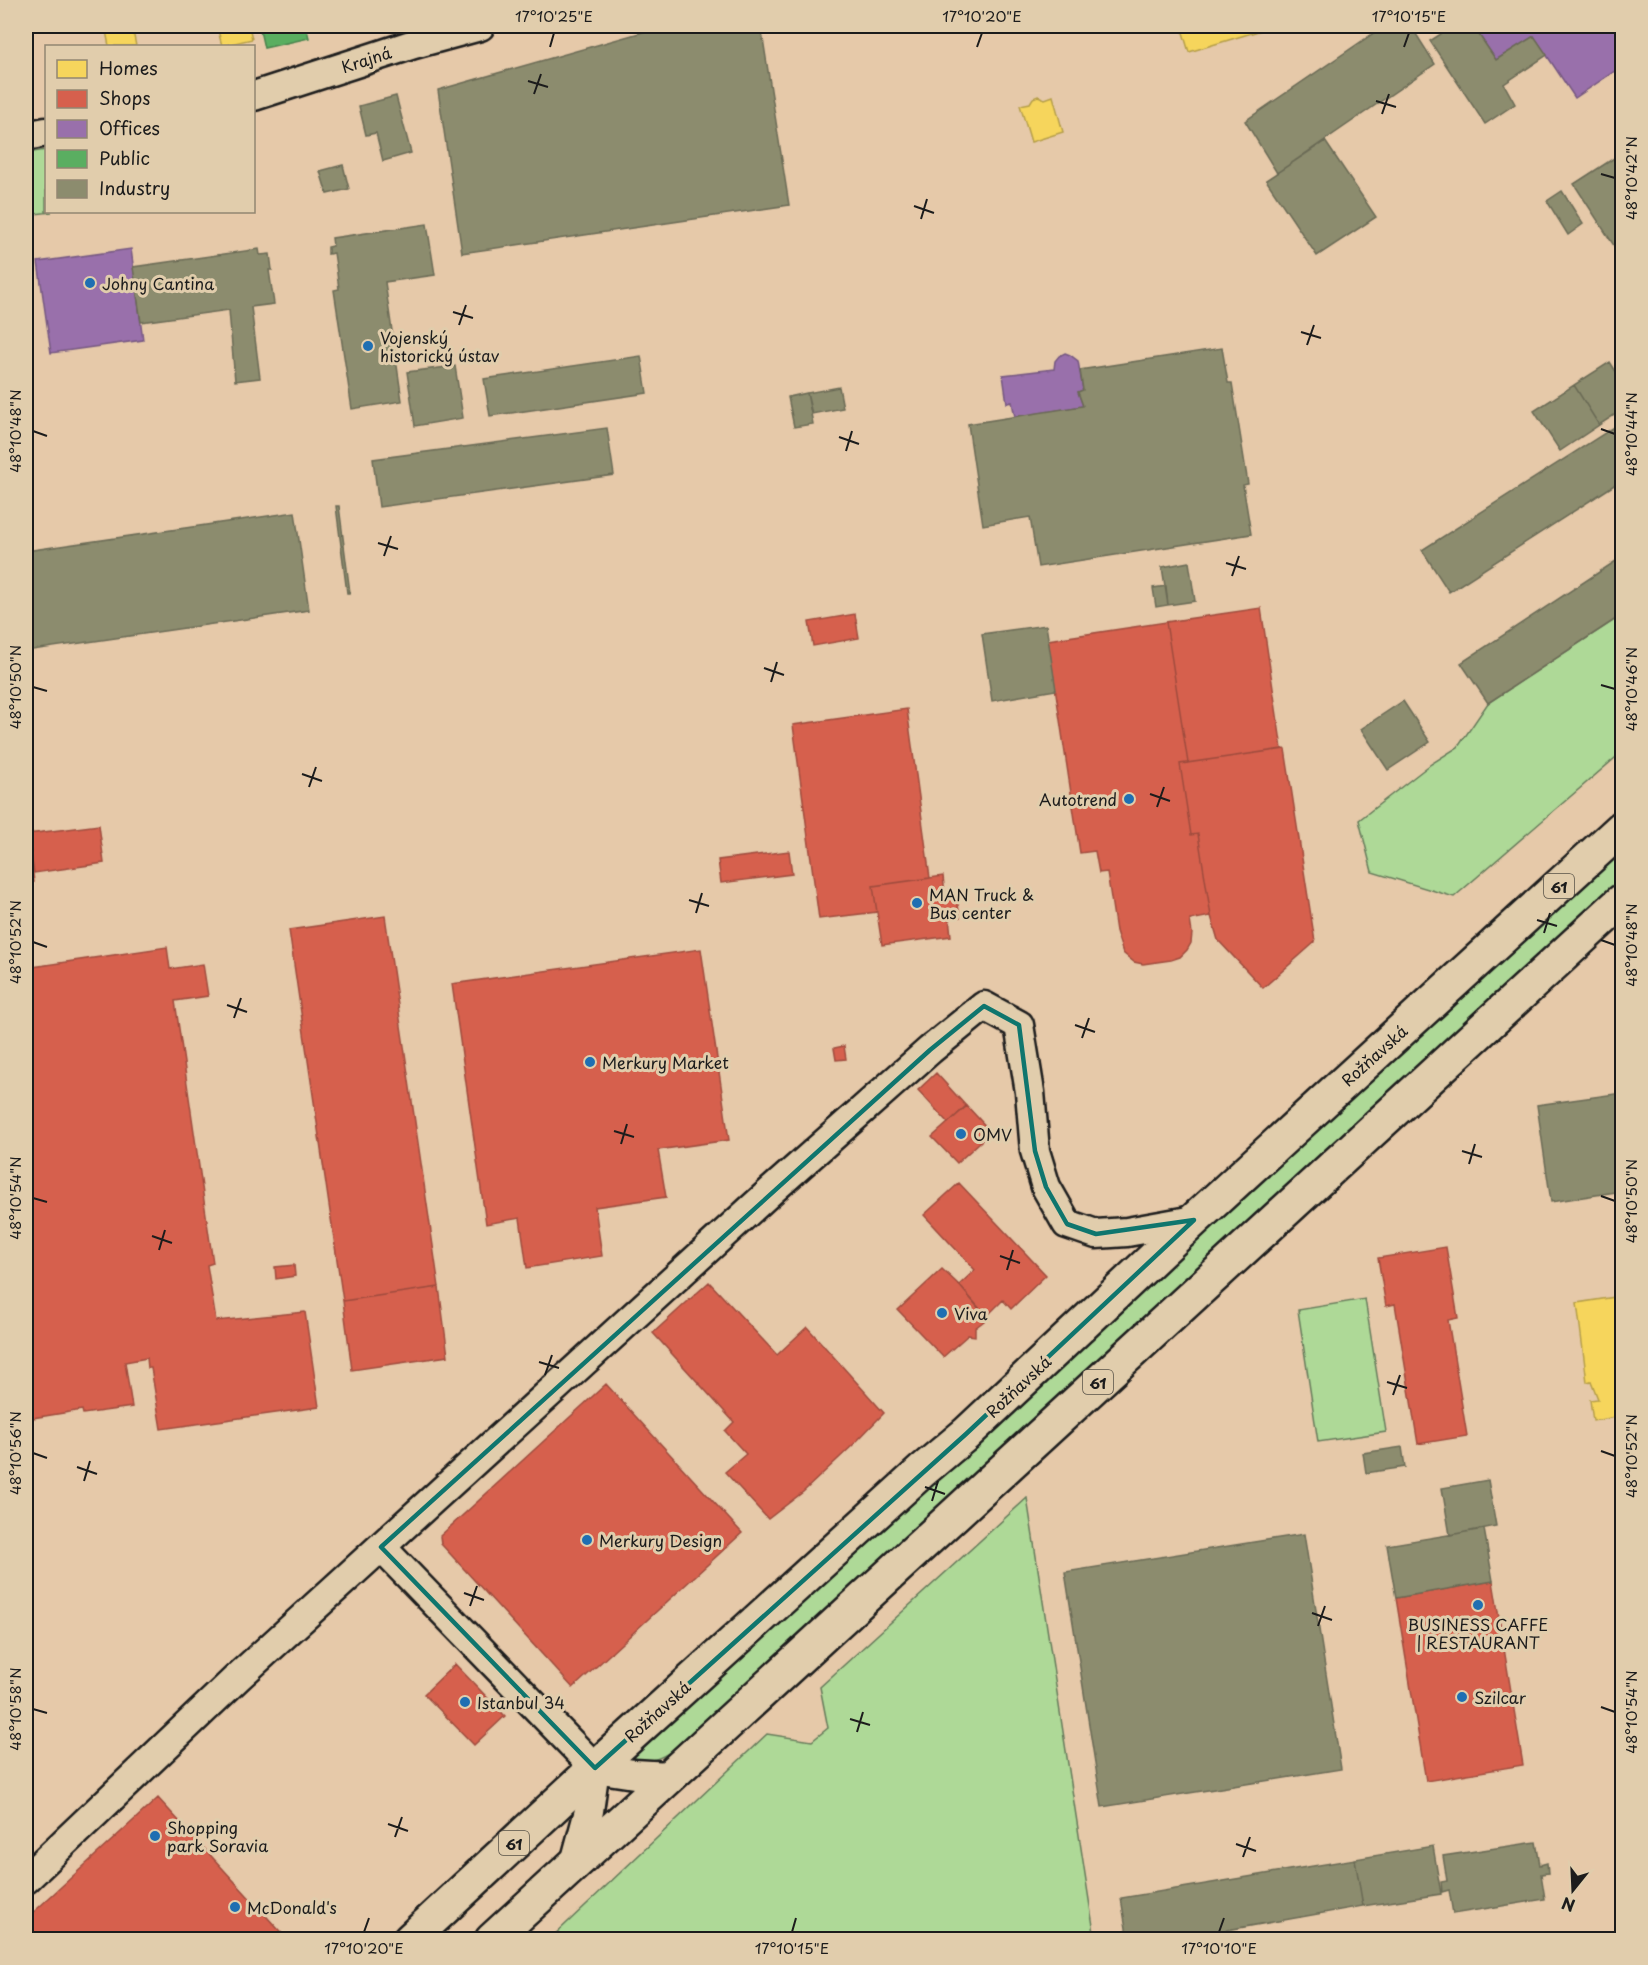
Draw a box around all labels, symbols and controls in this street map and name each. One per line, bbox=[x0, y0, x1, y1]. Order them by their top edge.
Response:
text: 17°10'25"E bbox=[515, 4, 593, 27]
text: 17°10'20"E bbox=[942, 4, 1022, 27]
text: 17°10'15"E bbox=[1372, 4, 1446, 27]
street label: Krajná bbox=[338, 40, 394, 78]
legend bbox=[45, 45, 255, 213]
text: Homes bbox=[99, 54, 157, 81]
text: Shops bbox=[99, 84, 150, 111]
text: Offices bbox=[99, 114, 160, 141]
text: 48°10'42"N bbox=[1619, 136, 1642, 220]
text: Public bbox=[99, 144, 150, 171]
text: Industry bbox=[99, 174, 170, 201]
place label: Johny Cantina bbox=[102, 271, 214, 295]
marker: Johny Cantina bbox=[83, 276, 97, 290]
place label: Vojenský historický ústav bbox=[380, 325, 499, 367]
marker: Vojenský historický ústav bbox=[361, 339, 375, 353]
text: 48°10'48"N bbox=[3, 389, 26, 473]
text: 48°10'44"N bbox=[1619, 392, 1642, 476]
text: 48°10'50"N bbox=[3, 645, 26, 729]
text: 48°10'46"N bbox=[1619, 647, 1642, 731]
place label: Autotrend bbox=[1039, 787, 1117, 811]
marker: Autotrend bbox=[1122, 792, 1136, 806]
road number: 61 bbox=[1544, 874, 1574, 898]
place label: MAN Truck & Bus center bbox=[929, 882, 1034, 924]
marker: MAN Truck & Bus center bbox=[910, 896, 924, 910]
text: 48°10'52"N bbox=[3, 900, 26, 984]
text: 48°10'48"N bbox=[1619, 903, 1642, 987]
street label: Rožňavská bbox=[1336, 1019, 1412, 1091]
place label: Merkury Market bbox=[602, 1050, 729, 1074]
marker: Merkury Market bbox=[583, 1055, 597, 1069]
place label: OMV bbox=[973, 1122, 1012, 1146]
marker: OMV bbox=[954, 1127, 968, 1141]
text: 48°10'54"N bbox=[3, 1156, 26, 1240]
text: 48°10'50"N bbox=[1619, 1159, 1642, 1243]
place label: Viva bbox=[954, 1301, 988, 1325]
marker: Viva bbox=[935, 1306, 949, 1320]
street label: Rožňavská bbox=[980, 1349, 1056, 1423]
road number: 61 bbox=[1083, 1370, 1113, 1394]
text: 48°10'56"N bbox=[3, 1411, 26, 1495]
text: 48°10'52"N bbox=[1619, 1414, 1642, 1498]
place label: Merkury Design bbox=[599, 1528, 722, 1552]
marker: Merkury Design bbox=[580, 1533, 594, 1547]
marker: BUSINESS CAFFE | RESTAURANT bbox=[1471, 1598, 1485, 1612]
place label: BUSINESS CAFFE | RESTAURANT bbox=[1408, 1612, 1548, 1654]
text: 48°10'58"N bbox=[3, 1667, 26, 1751]
text: 48°10'54"N bbox=[1619, 1670, 1642, 1754]
street label: Rožňavská bbox=[619, 1675, 695, 1747]
place label: Szilcar bbox=[1474, 1685, 1527, 1709]
place label: Istanbul 34 bbox=[477, 1690, 565, 1714]
marker: Szilcar bbox=[1455, 1690, 1469, 1704]
marker: Istanbul 34 bbox=[458, 1695, 472, 1709]
place label: Shopping park Soravia bbox=[167, 1815, 268, 1857]
marker: Shopping park Soravia bbox=[148, 1829, 162, 1843]
road number: 61 bbox=[499, 1831, 529, 1855]
north arrow bbox=[1543, 1860, 1603, 1920]
text: N bbox=[1558, 1892, 1578, 1919]
place label: McDonald's bbox=[247, 1895, 337, 1919]
marker: McDonald's bbox=[228, 1900, 242, 1914]
text: 17°10'20"E bbox=[324, 1936, 404, 1959]
text: 17°10'15"E bbox=[755, 1936, 829, 1959]
text: 17°10'10"E bbox=[1181, 1936, 1257, 1959]

